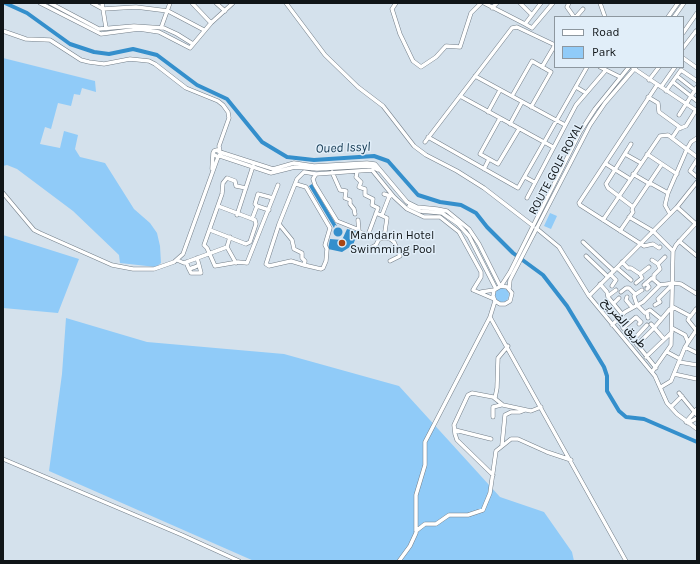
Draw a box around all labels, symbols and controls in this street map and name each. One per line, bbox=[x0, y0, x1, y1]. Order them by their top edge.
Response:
legend bbox=[554, 16, 684, 68]
text: Road bbox=[592, 25, 620, 39]
text: Park bbox=[592, 45, 616, 59]
street label: ROUTE GOLF ROYAL bbox=[526, 121, 586, 217]
water label: Oued Issyl bbox=[315, 139, 371, 157]
place label: Mandarin Hotel Swimming Pool bbox=[350, 229, 436, 257]
marker: Mandarin Hotel Swimming Pool bbox=[337, 238, 347, 248]
street label: طريق الضريح bbox=[599, 295, 649, 351]

